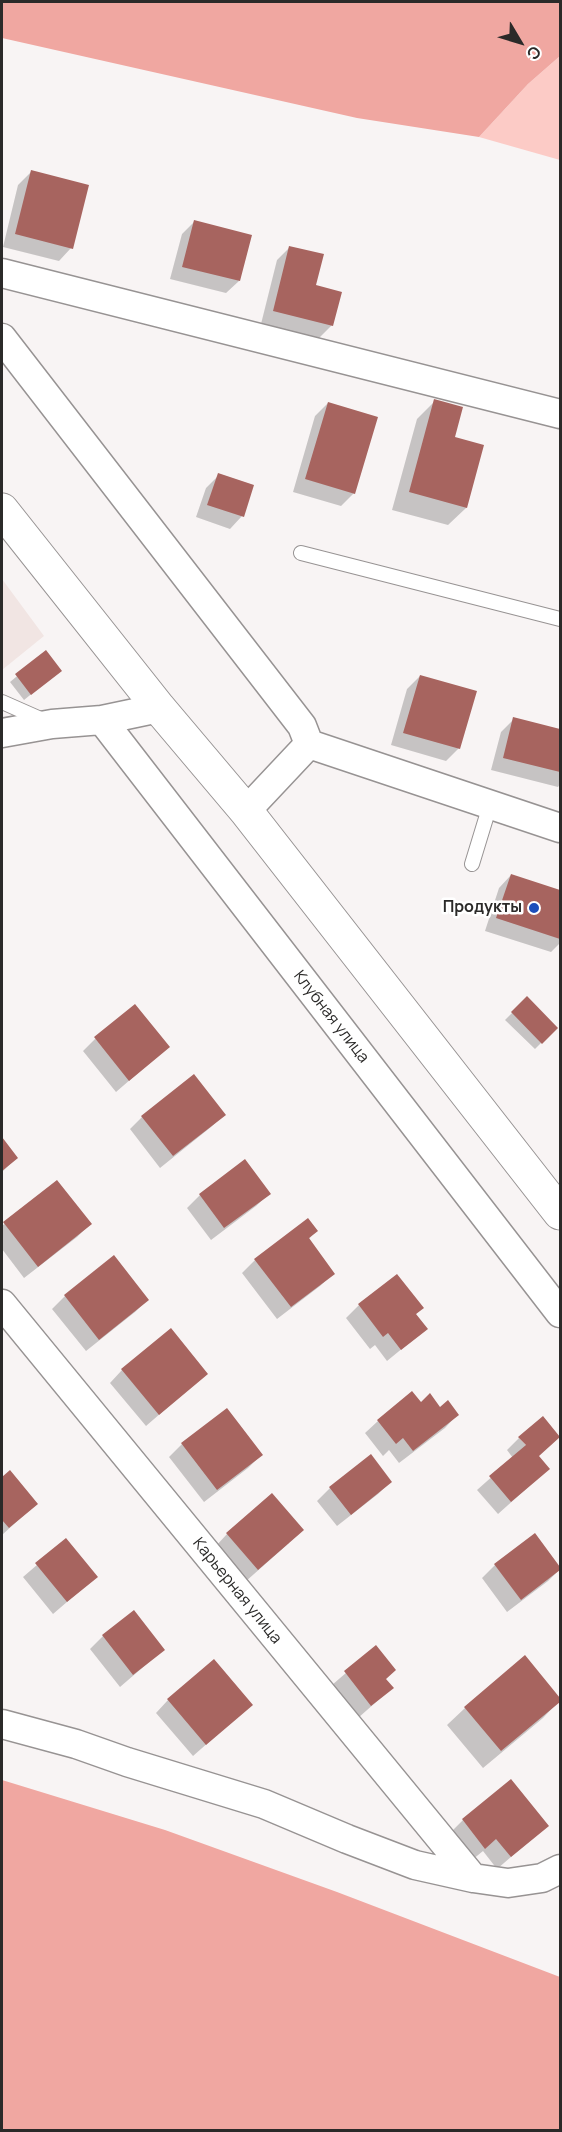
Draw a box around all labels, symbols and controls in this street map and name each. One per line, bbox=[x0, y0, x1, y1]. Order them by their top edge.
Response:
north arrow bbox=[490, 12, 550, 72]
text: С bbox=[522, 42, 546, 65]
place label: Продукты bbox=[443, 898, 522, 918]
marker: Продукты bbox=[527, 901, 541, 915]
street label: Клубная улица bbox=[289, 967, 373, 1067]
street label: Карьерная улица bbox=[188, 1534, 286, 1648]

